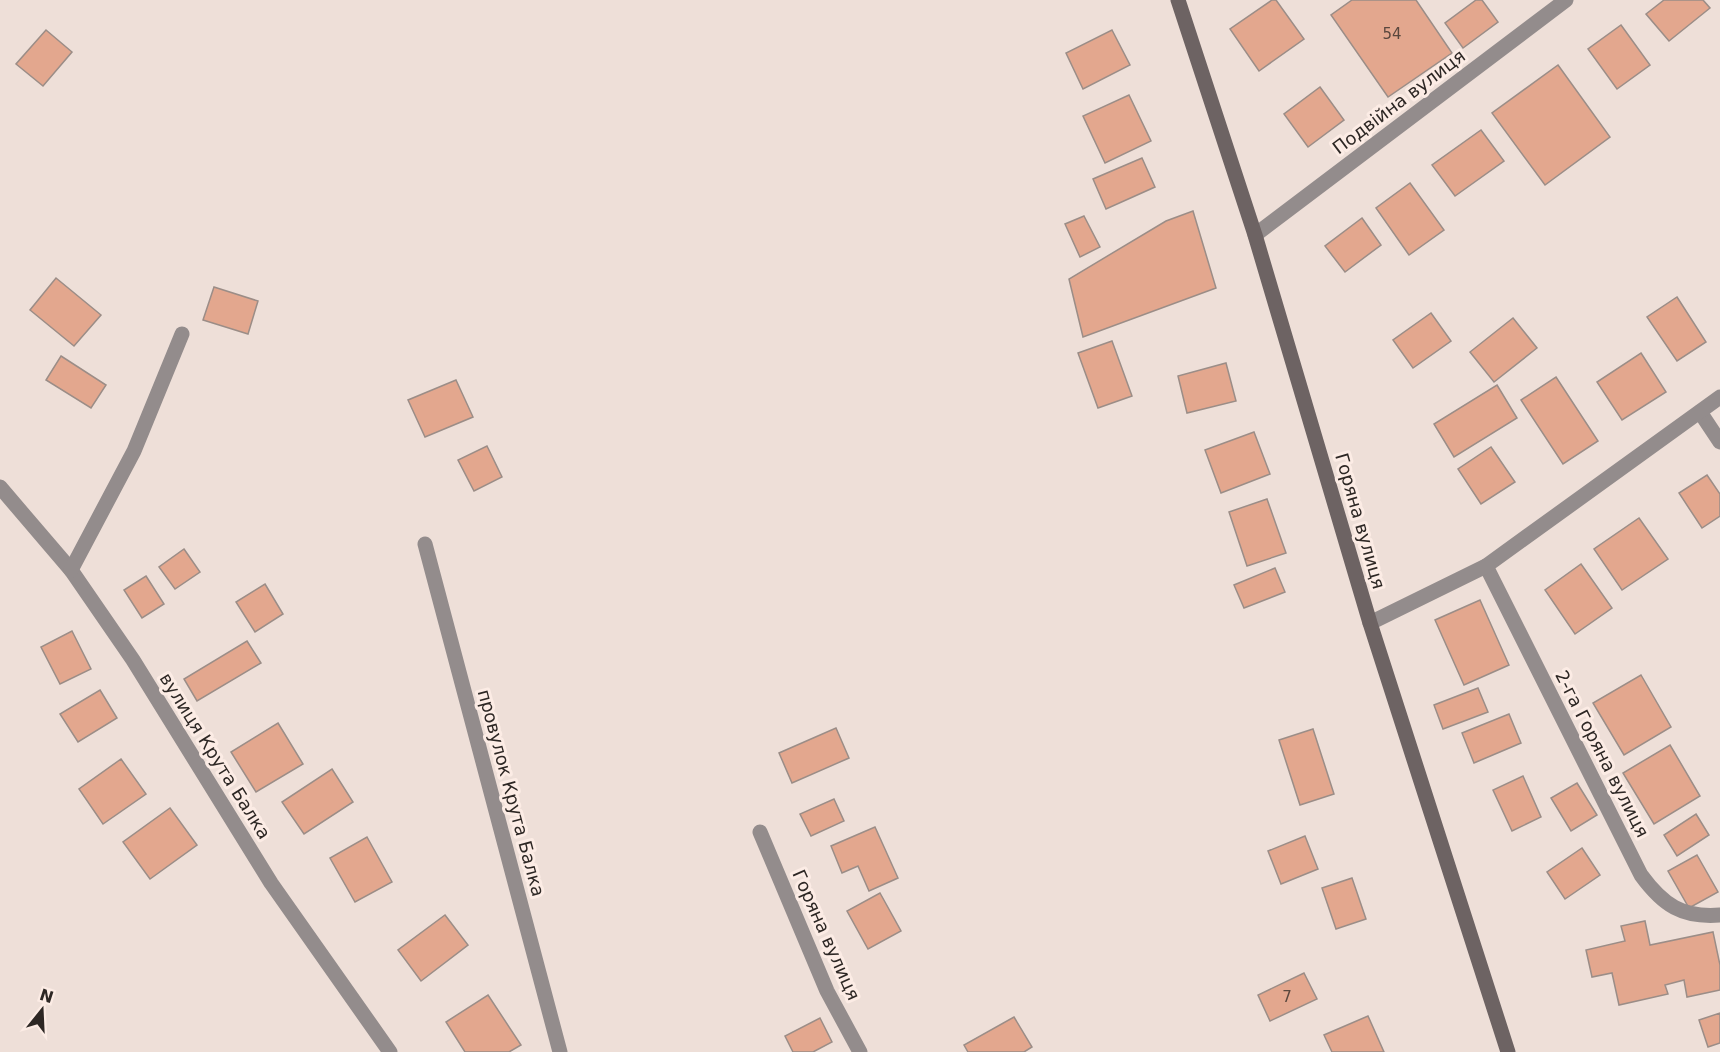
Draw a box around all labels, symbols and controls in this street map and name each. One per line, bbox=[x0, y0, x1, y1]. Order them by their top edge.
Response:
house number: 54 bbox=[1382, 25, 1402, 43]
street label: Подвійна вулиця bbox=[1328, 45, 1469, 158]
street label: Горяна вулиця bbox=[1331, 451, 1390, 591]
street label: 2-га Горяна вулиця bbox=[1551, 667, 1654, 841]
street label: вулиця Крута Балка bbox=[156, 669, 275, 843]
street label: провулок Крута Балка bbox=[474, 687, 549, 899]
street label: Горяна вулиця bbox=[788, 866, 865, 1003]
north arrow bbox=[12, 980, 72, 1040]
text: N bbox=[37, 985, 56, 1007]
house number: 7 bbox=[1282, 988, 1292, 1006]

